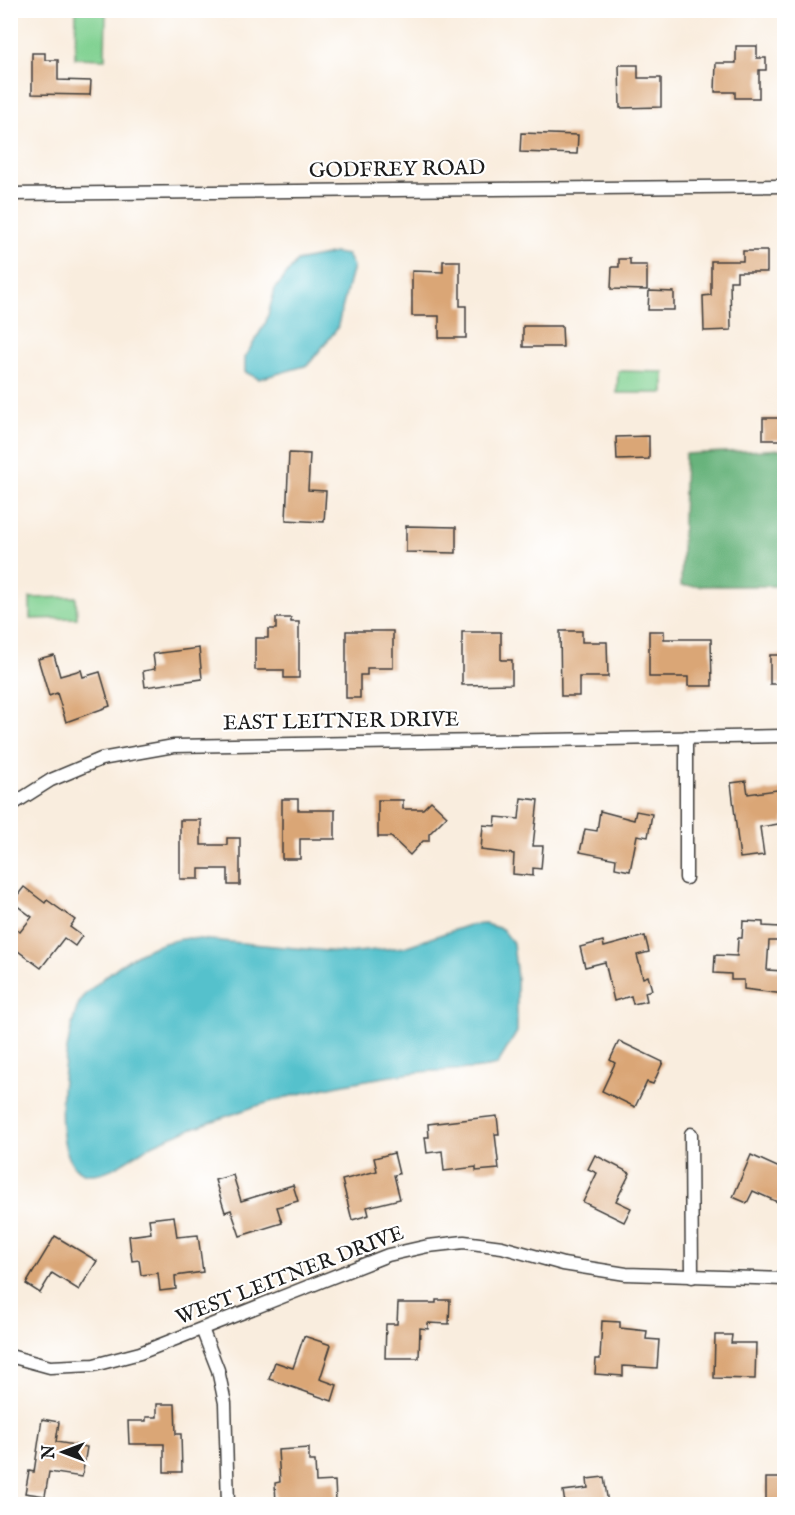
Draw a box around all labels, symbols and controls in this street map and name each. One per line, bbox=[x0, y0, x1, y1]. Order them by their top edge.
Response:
street label: GODFREY ROAD bbox=[309, 155, 485, 185]
street label: EAST LEITNER DRIVE bbox=[223, 706, 459, 738]
street label: WEST LEITNER DRIVE bbox=[172, 1220, 408, 1332]
north arrow bbox=[33, 1422, 93, 1482]
text: N bbox=[40, 1445, 60, 1460]

